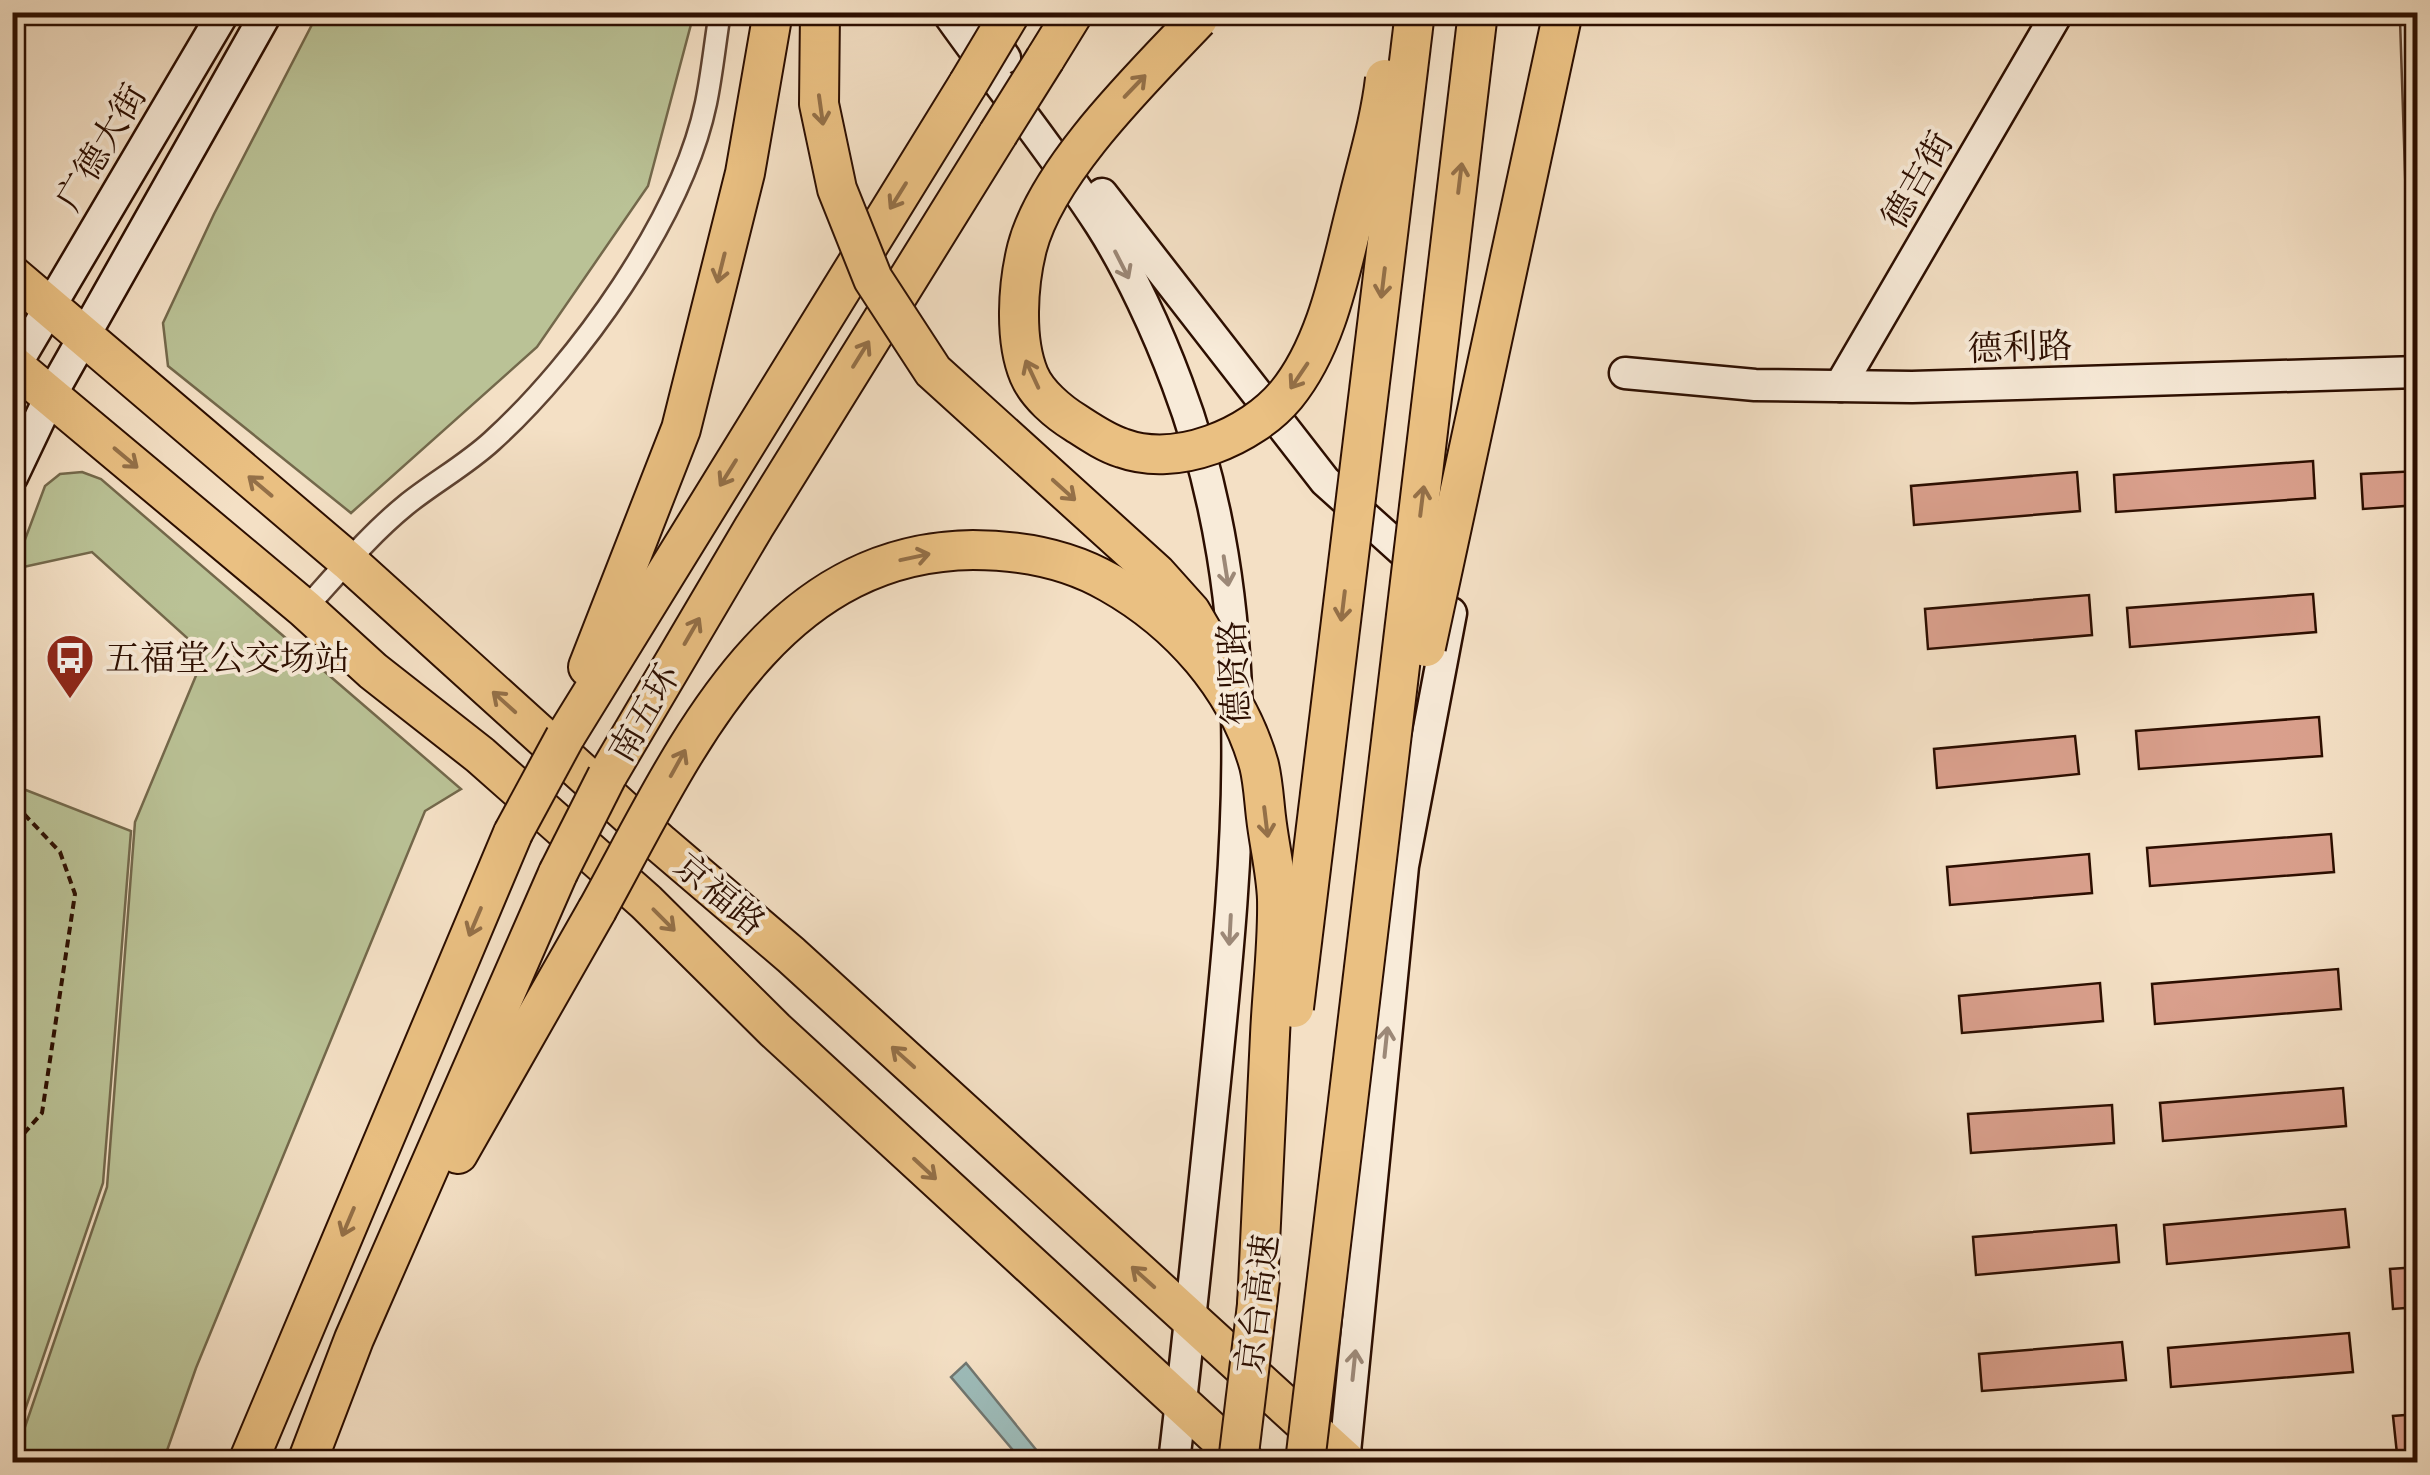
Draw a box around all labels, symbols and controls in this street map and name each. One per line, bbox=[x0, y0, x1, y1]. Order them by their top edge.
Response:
one-way arrow bbox=[1123, 74, 1147, 98]
street label: 广德大街 bbox=[48, 77, 157, 219]
one-way arrow bbox=[813, 93, 831, 125]
street label: 德吉街 bbox=[1873, 125, 1963, 237]
one-way arrow bbox=[1451, 162, 1470, 195]
one-way arrow bbox=[888, 182, 908, 210]
one-way arrow bbox=[1112, 249, 1132, 279]
one-way arrow bbox=[711, 252, 730, 283]
one-way arrow bbox=[1373, 266, 1392, 299]
street label: 德利路 bbox=[1967, 325, 2073, 372]
one-way arrow bbox=[851, 340, 872, 369]
one-way arrow bbox=[1022, 359, 1040, 389]
one-way arrow bbox=[1289, 361, 1310, 389]
one-way arrow bbox=[112, 447, 138, 469]
one-way arrow bbox=[718, 458, 738, 487]
one-way arrow bbox=[248, 475, 274, 497]
one-way arrow bbox=[1051, 478, 1076, 501]
one-way arrow bbox=[1413, 485, 1432, 517]
one-way arrow bbox=[898, 547, 930, 565]
one-way arrow bbox=[1217, 554, 1236, 586]
one-way arrow bbox=[1333, 589, 1352, 621]
one-way arrow bbox=[682, 618, 702, 646]
street label: 德贤路 bbox=[1211, 619, 1260, 726]
bus stop icon: 五福堂公交场站 bbox=[44, 632, 96, 700]
place label: 五福堂公交场站 bbox=[105, 638, 350, 681]
street label: 南五环 bbox=[600, 658, 690, 770]
one-way arrow bbox=[492, 690, 517, 713]
one-way arrow bbox=[669, 749, 689, 779]
one-way arrow bbox=[1258, 805, 1276, 837]
street label: 京福路 bbox=[665, 845, 773, 945]
one-way arrow bbox=[465, 907, 483, 937]
one-way arrow bbox=[652, 908, 676, 932]
one-way arrow bbox=[1220, 913, 1239, 945]
one-way arrow bbox=[1376, 1026, 1395, 1059]
one-way arrow bbox=[891, 1046, 916, 1069]
one-way arrow bbox=[912, 1157, 937, 1180]
one-way arrow bbox=[338, 1206, 356, 1237]
street label: 京台高速 bbox=[1229, 1232, 1288, 1376]
one-way arrow bbox=[1131, 1266, 1156, 1289]
one-way arrow bbox=[1344, 1350, 1363, 1382]

